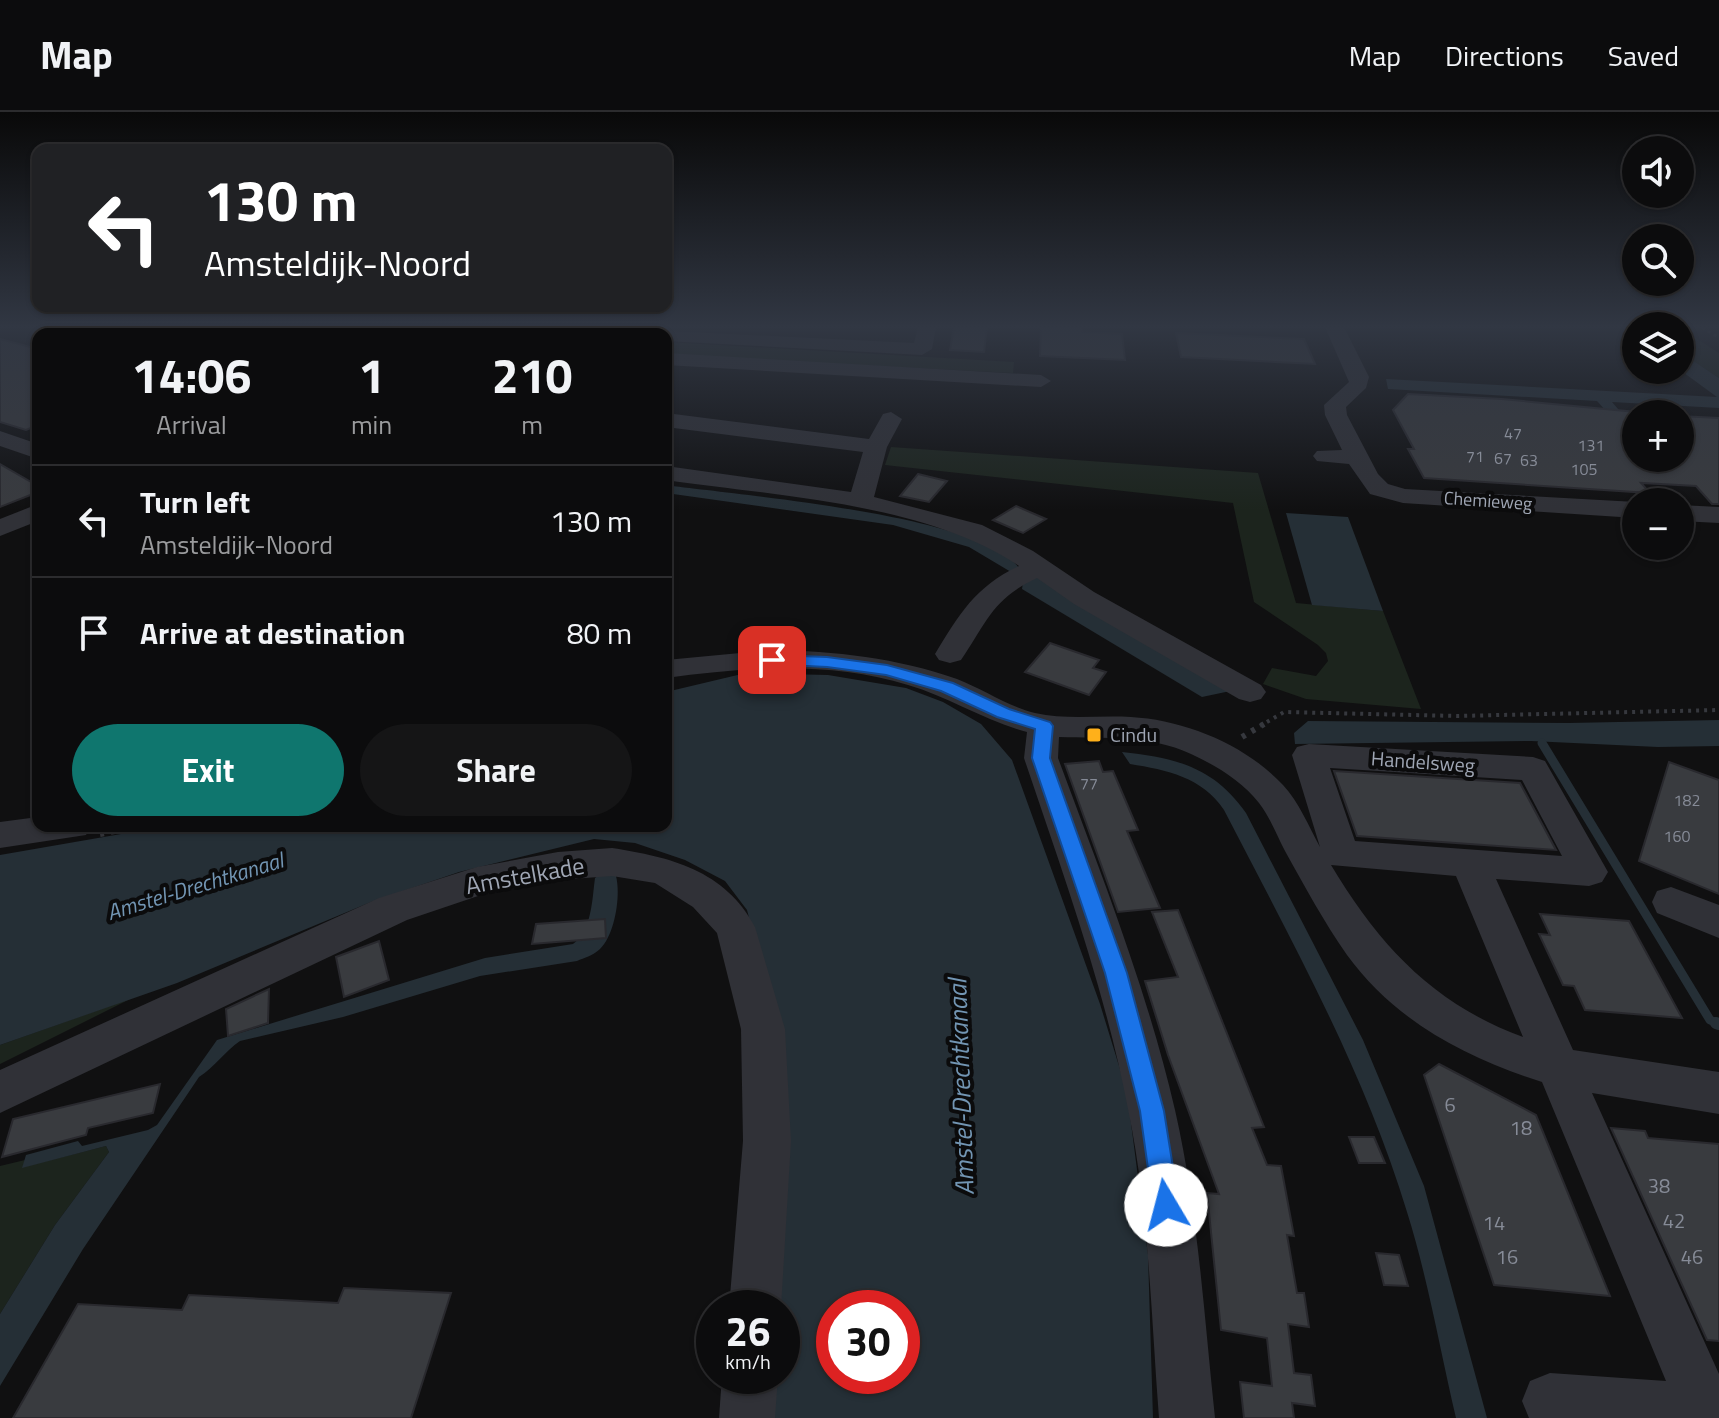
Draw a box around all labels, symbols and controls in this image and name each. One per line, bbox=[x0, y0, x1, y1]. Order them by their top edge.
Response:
text: Map bbox=[40, 26, 113, 84]
text: Map bbox=[1349, 34, 1401, 77]
text: Directions bbox=[1445, 34, 1564, 77]
text: Saved bbox=[1608, 34, 1679, 77]
map controls bbox=[1622, 136, 1694, 560]
button: sound bbox=[1622, 136, 1694, 208]
text: 130 m bbox=[204, 158, 357, 243]
icon: left bbox=[72, 176, 176, 280]
button: search bbox=[1622, 224, 1694, 296]
text: Amsteldijk-Noord bbox=[204, 235, 471, 290]
button: layers bbox=[1622, 312, 1694, 384]
text: 14:06 bbox=[132, 339, 251, 412]
text: 1 bbox=[358, 339, 385, 412]
text: 210 bbox=[492, 339, 572, 412]
button: + bbox=[1622, 400, 1694, 472]
text: Arrival bbox=[156, 405, 227, 444]
text: min bbox=[351, 405, 392, 444]
text: m bbox=[521, 405, 543, 444]
house number: 47 bbox=[1504, 421, 1522, 445]
house number: 131 bbox=[1578, 433, 1604, 457]
house number: 71 bbox=[1466, 444, 1484, 468]
house number: 67 bbox=[1494, 446, 1512, 470]
house number: 63 bbox=[1520, 448, 1538, 472]
house number: 105 bbox=[1571, 457, 1597, 481]
text: Turn left bbox=[140, 479, 250, 525]
street label: Chemieweg bbox=[1443, 484, 1533, 517]
button: − bbox=[1622, 488, 1694, 560]
text: 130 m bbox=[550, 498, 632, 544]
icon: left bbox=[72, 499, 116, 543]
text: Amsteldijk-Noord bbox=[140, 525, 333, 564]
text: Arrive at destination bbox=[140, 610, 405, 656]
text: 80 m bbox=[567, 610, 632, 656]
icon: arrive bbox=[72, 611, 116, 655]
pin bbox=[738, 626, 806, 694]
icon: arrive bbox=[750, 638, 794, 682]
place label: Cindu bbox=[1110, 719, 1157, 750]
button: Exit bbox=[72, 724, 344, 816]
button: Share bbox=[360, 724, 632, 816]
marker: Cindu bbox=[1085, 726, 1103, 744]
street label: Handelsweg bbox=[1370, 742, 1476, 781]
house number: 77 bbox=[1080, 771, 1098, 795]
house number: 182 bbox=[1674, 788, 1700, 812]
house number: 160 bbox=[1664, 824, 1690, 848]
water label: Amstel-Drechtkanaal bbox=[103, 842, 290, 929]
street label: Amstelkade bbox=[463, 847, 587, 903]
water label: Amstel-Drechtkanaal bbox=[937, 975, 984, 1196]
house number: 6 bbox=[1444, 1089, 1456, 1120]
house number: 18 bbox=[1510, 1112, 1532, 1143]
position arrow bbox=[1124, 1163, 1208, 1247]
house number: 38 bbox=[1648, 1170, 1670, 1201]
house number: 42 bbox=[1663, 1205, 1685, 1236]
house number: 14 bbox=[1483, 1207, 1505, 1238]
house number: 16 bbox=[1496, 1241, 1518, 1272]
house number: 46 bbox=[1681, 1241, 1703, 1272]
speed limit sign: 30 bbox=[816, 1290, 920, 1394]
text: 26 bbox=[726, 1301, 770, 1362]
text: km/h bbox=[725, 1346, 771, 1377]

